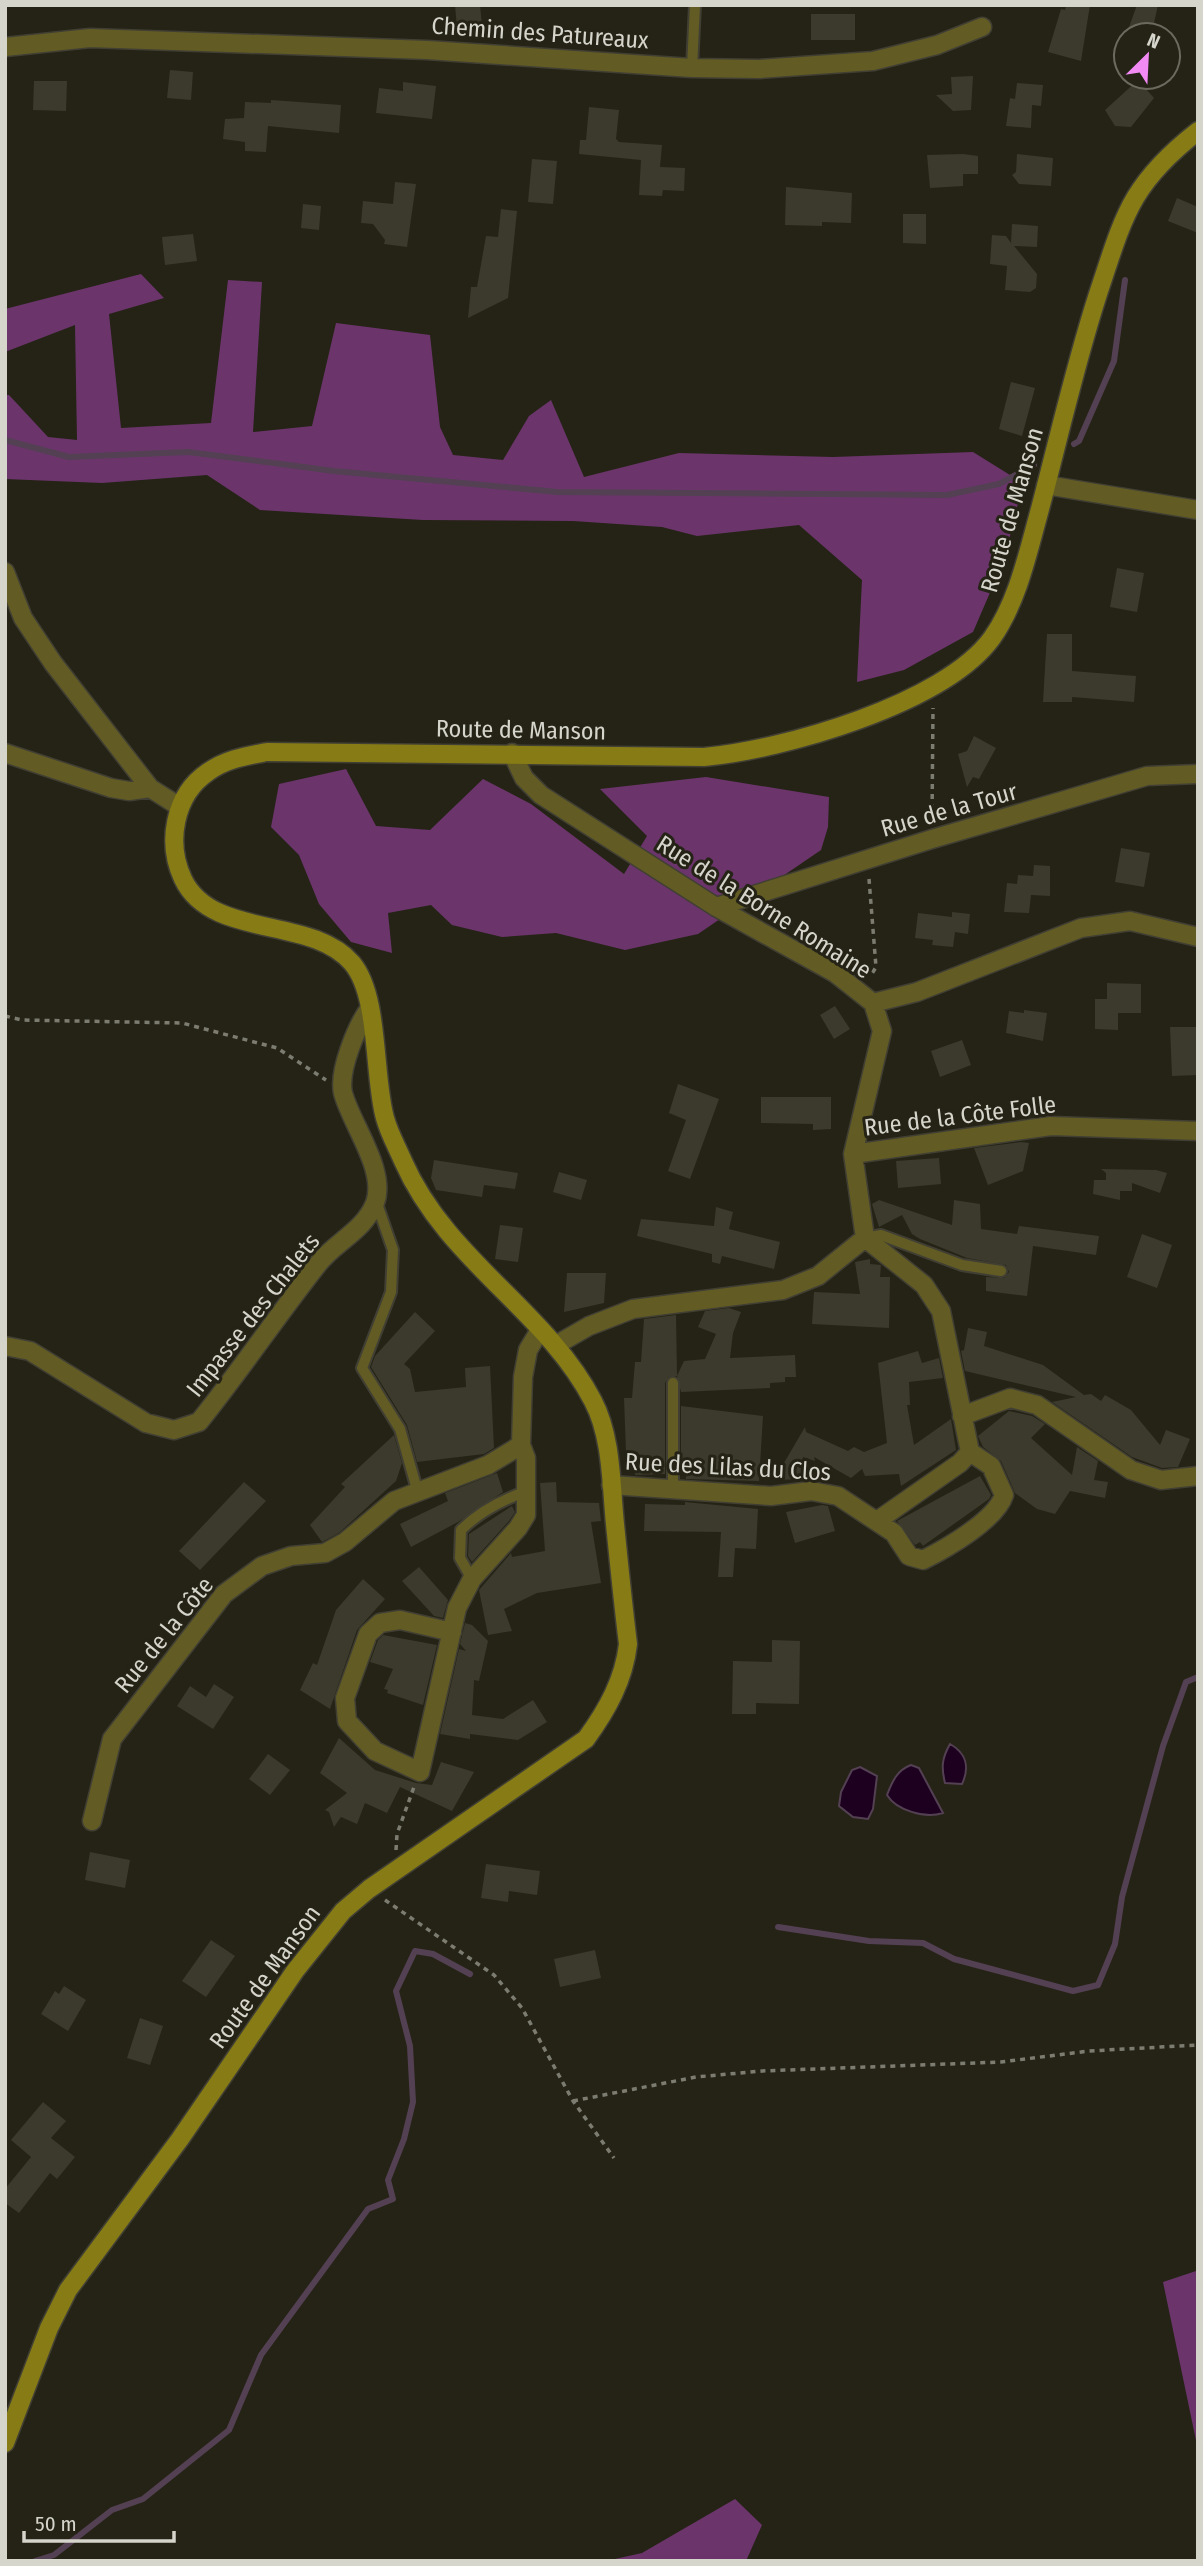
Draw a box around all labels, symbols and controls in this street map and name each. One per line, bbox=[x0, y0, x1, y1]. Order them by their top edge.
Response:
street label: Chemin des Patureaux bbox=[431, 11, 650, 55]
north arrow bbox=[1112, 21, 1182, 91]
text: N bbox=[1144, 28, 1164, 54]
street label: Route de Manson bbox=[975, 424, 1049, 596]
street label: Route de Manson bbox=[436, 715, 606, 745]
street label: Rue de la Tour bbox=[878, 777, 1021, 843]
street label: Rue de la Borne Romaine bbox=[652, 830, 876, 984]
street label: Rue de la Côte Folle bbox=[862, 1090, 1058, 1142]
street label: Impasse des Chalets bbox=[181, 1228, 325, 1402]
street label: Rue des Lilas du Clos bbox=[624, 1448, 832, 1486]
street label: Rue de la Côte bbox=[109, 1571, 219, 1699]
street label: Route de Manson bbox=[204, 1900, 326, 2054]
scale bar bbox=[24, 2500, 175, 2544]
text: 50 m bbox=[35, 2511, 77, 2537]

